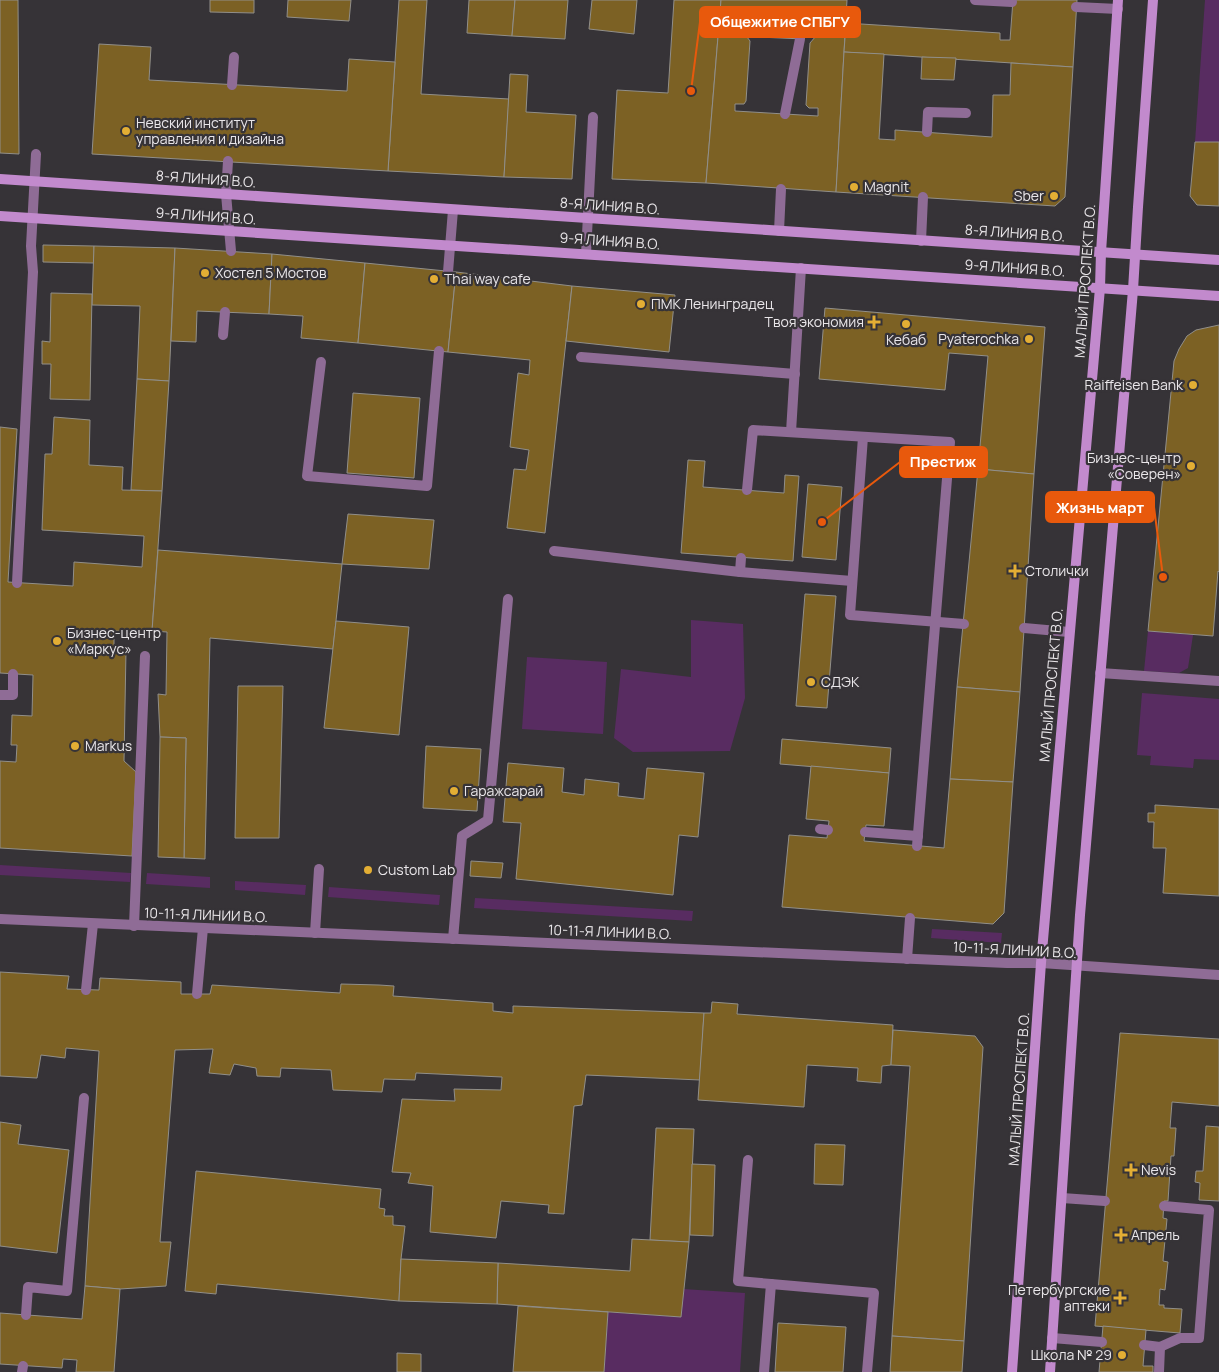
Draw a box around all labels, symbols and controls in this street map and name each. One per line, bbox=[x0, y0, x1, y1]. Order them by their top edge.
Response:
callout: Общежитие СПБГУ bbox=[700, 7, 860, 37]
text: Общежитие СПБГУ bbox=[710, 11, 850, 32]
place label: Невский институт управления и дизайна bbox=[136, 113, 284, 148]
marker: Невский институт управления и дизайна bbox=[120, 125, 132, 137]
street label: 8-Я ЛИНИЯ В.О. bbox=[155, 166, 257, 191]
place label: Magnit bbox=[864, 177, 909, 196]
marker: Magnit bbox=[848, 181, 860, 193]
place label: Sber bbox=[1014, 186, 1044, 205]
marker: Sber bbox=[1048, 190, 1060, 202]
street label: 8-Я ЛИНИЯ В.О. bbox=[559, 193, 661, 218]
street label: 9-Я ЛИНИЯ В.О. bbox=[155, 202, 257, 229]
street label: МАЛЫЙ ПРОСПЕКТ В.О. bbox=[1070, 203, 1099, 358]
street label: 8-Я ЛИНИЯ В.О. bbox=[964, 220, 1066, 245]
street label: 9-Я ЛИНИЯ В.О. bbox=[559, 227, 661, 254]
street label: 9-Я ЛИНИЯ В.О. bbox=[964, 254, 1066, 281]
place label: Хостел 5 Мостов bbox=[215, 263, 327, 282]
marker: Хостел 5 Мостов bbox=[199, 267, 211, 279]
place label: Thai way cafe bbox=[444, 269, 531, 288]
marker: Thai way cafe bbox=[428, 273, 440, 285]
place label: ПМК Ленинградец bbox=[651, 294, 774, 313]
marker: ПМК Ленинградец bbox=[635, 298, 647, 310]
place label: Твоя экономия bbox=[765, 312, 864, 331]
marker: Твоя экономия bbox=[868, 316, 880, 328]
marker: Кебаб bbox=[900, 318, 912, 330]
place label: Pyaterochka bbox=[938, 329, 1019, 348]
place label: Кебаб bbox=[886, 330, 926, 349]
marker: Pyaterochka bbox=[1023, 333, 1035, 345]
place label: Raiffeisen Bank bbox=[1085, 375, 1184, 394]
marker: Raiffeisen Bank bbox=[1187, 379, 1199, 391]
callout: Престиж bbox=[900, 447, 987, 477]
place label: Бизнес-центр «Соверен» bbox=[1087, 448, 1181, 483]
text: Престиж bbox=[910, 451, 977, 472]
marker: Бизнес-центр «Соверен» bbox=[1185, 460, 1197, 472]
callout: Жизнь март bbox=[1046, 492, 1154, 522]
text: Жизнь март bbox=[1056, 497, 1144, 518]
place label: Столички bbox=[1025, 561, 1089, 580]
marker: Столички bbox=[1009, 565, 1021, 577]
street label: МАЛЫЙ ПРОСПЕКТ В.О. bbox=[1034, 607, 1067, 763]
place label: Бизнес-центр «Маркус» bbox=[67, 623, 161, 658]
marker: Бизнес-центр «Маркус» bbox=[51, 635, 63, 647]
place label: СДЭК bbox=[821, 672, 860, 691]
marker: СДЭК bbox=[805, 676, 817, 688]
place label: Markus bbox=[85, 736, 132, 755]
marker: Markus bbox=[69, 740, 81, 752]
place label: Гаражсарай bbox=[464, 781, 543, 800]
marker: Гаражсарай bbox=[448, 785, 460, 797]
place label: Custom Lab bbox=[378, 860, 455, 879]
marker: Custom Lab bbox=[362, 864, 374, 876]
street label: 10-11-Я ЛИНИИ В.О. bbox=[144, 903, 268, 926]
street label: 10-11-Я ЛИНИИ В.О. bbox=[548, 920, 672, 943]
street label: 10-11-Я ЛИНИИ В.О. bbox=[953, 937, 1077, 962]
street label: МАЛЫЙ ПРОСПЕКТ В.О. bbox=[1004, 1011, 1033, 1166]
place label: Nevis bbox=[1141, 1160, 1176, 1179]
marker: Nevis bbox=[1125, 1164, 1137, 1176]
place label: Апрель bbox=[1131, 1225, 1180, 1244]
marker: Апрель bbox=[1115, 1229, 1127, 1241]
place label: Петербургские аптеки bbox=[1008, 1280, 1110, 1315]
marker: Петербургские аптеки bbox=[1114, 1292, 1126, 1304]
place label: Школа № 29 bbox=[1031, 1345, 1112, 1364]
marker: Школа № 29 bbox=[1116, 1349, 1128, 1361]

